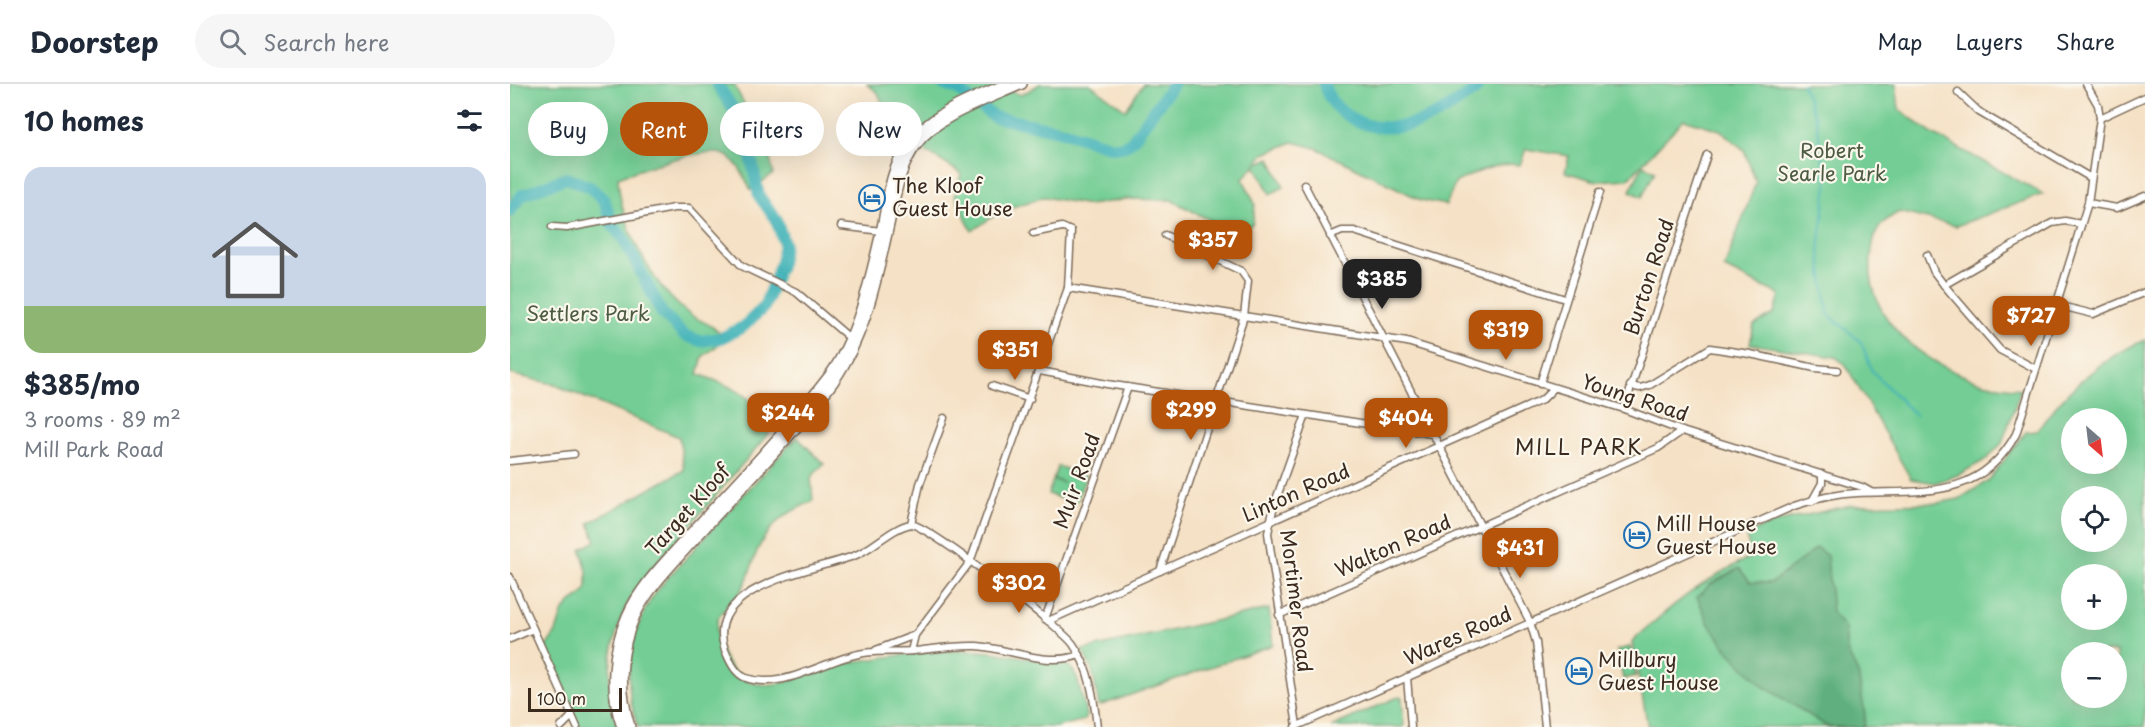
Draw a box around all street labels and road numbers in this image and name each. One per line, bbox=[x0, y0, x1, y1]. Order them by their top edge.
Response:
street label: Burton Road bbox=[1615, 214, 1681, 339]
street label: Young Road bbox=[1578, 366, 1693, 428]
street label: Muir Road bbox=[1045, 429, 1107, 533]
street label: Linton Road bbox=[1237, 455, 1354, 529]
street label: Target Kloof bbox=[638, 456, 738, 562]
street label: Walton Road bbox=[1330, 506, 1456, 584]
street label: Mortimer Road bbox=[1273, 528, 1321, 674]
street label: Wares Road bbox=[1399, 598, 1516, 672]

